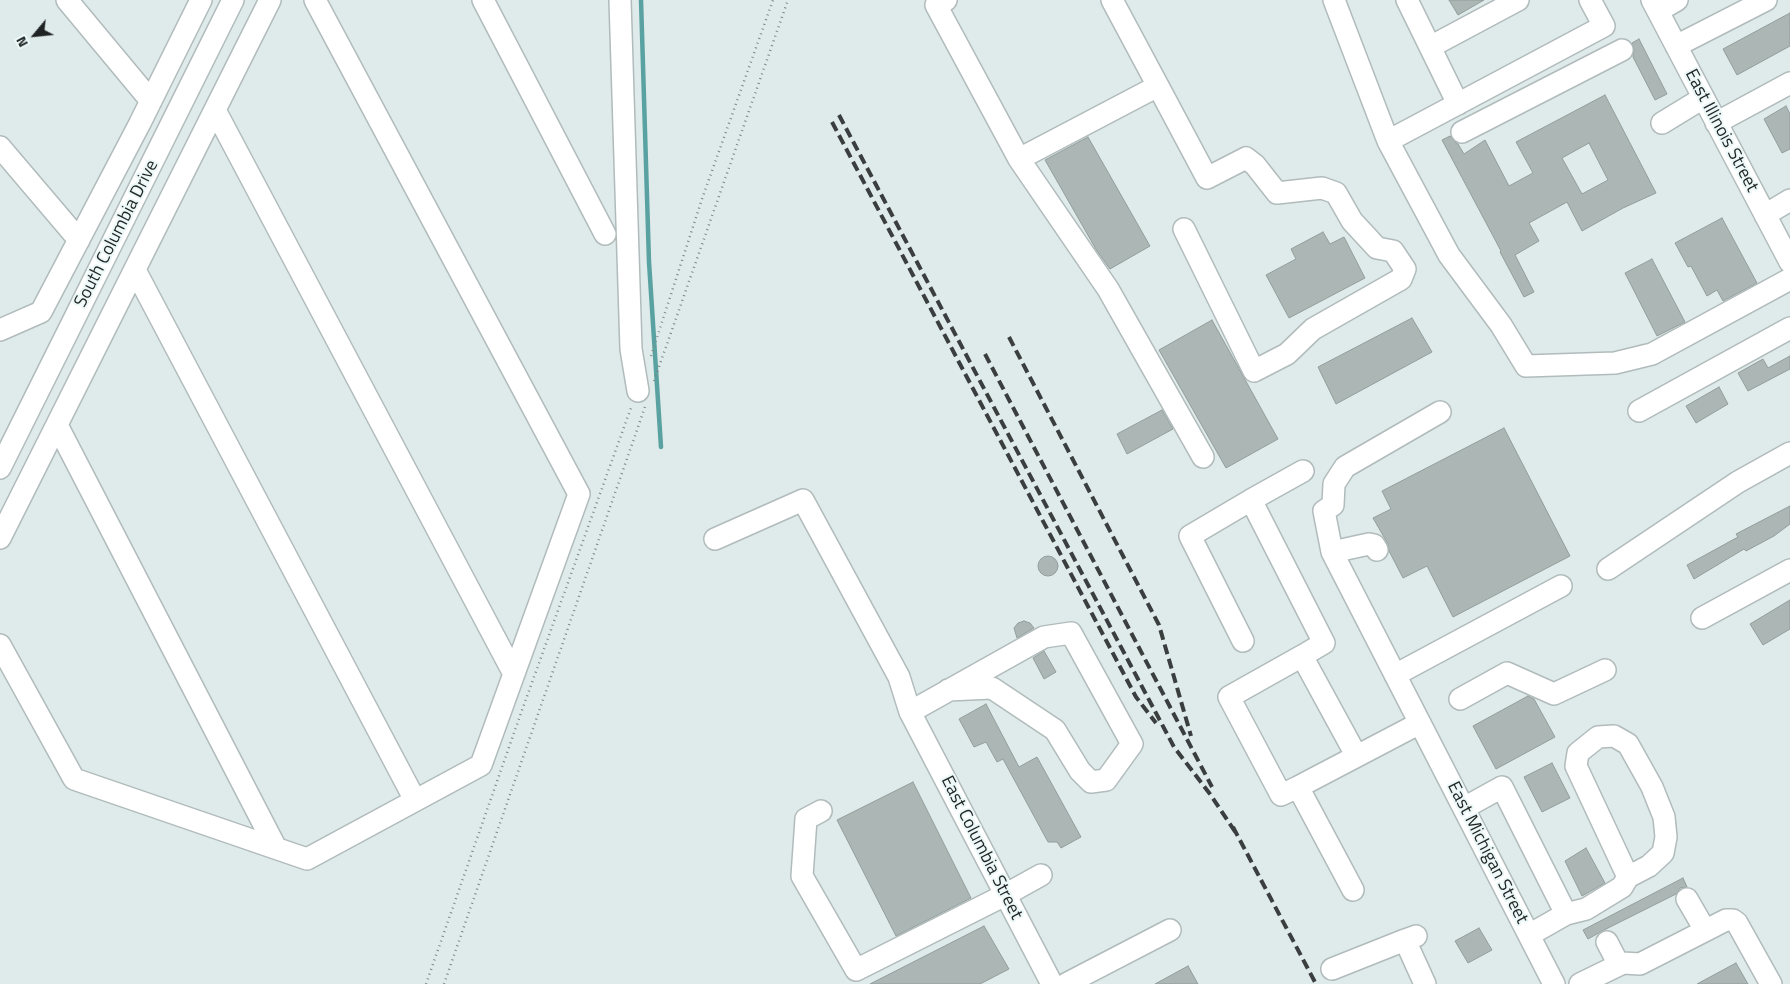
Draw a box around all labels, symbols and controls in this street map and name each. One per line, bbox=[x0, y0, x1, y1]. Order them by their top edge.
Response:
north arrow bbox=[10, 10, 60, 60]
text: N bbox=[10, 33, 33, 51]
street label: East Illinois Street bbox=[1680, 66, 1762, 196]
street label: South Columbia Drive bbox=[71, 157, 163, 311]
street label: East Columbia Street bbox=[935, 773, 1027, 923]
street label: East Michigan Street bbox=[1442, 778, 1532, 928]

